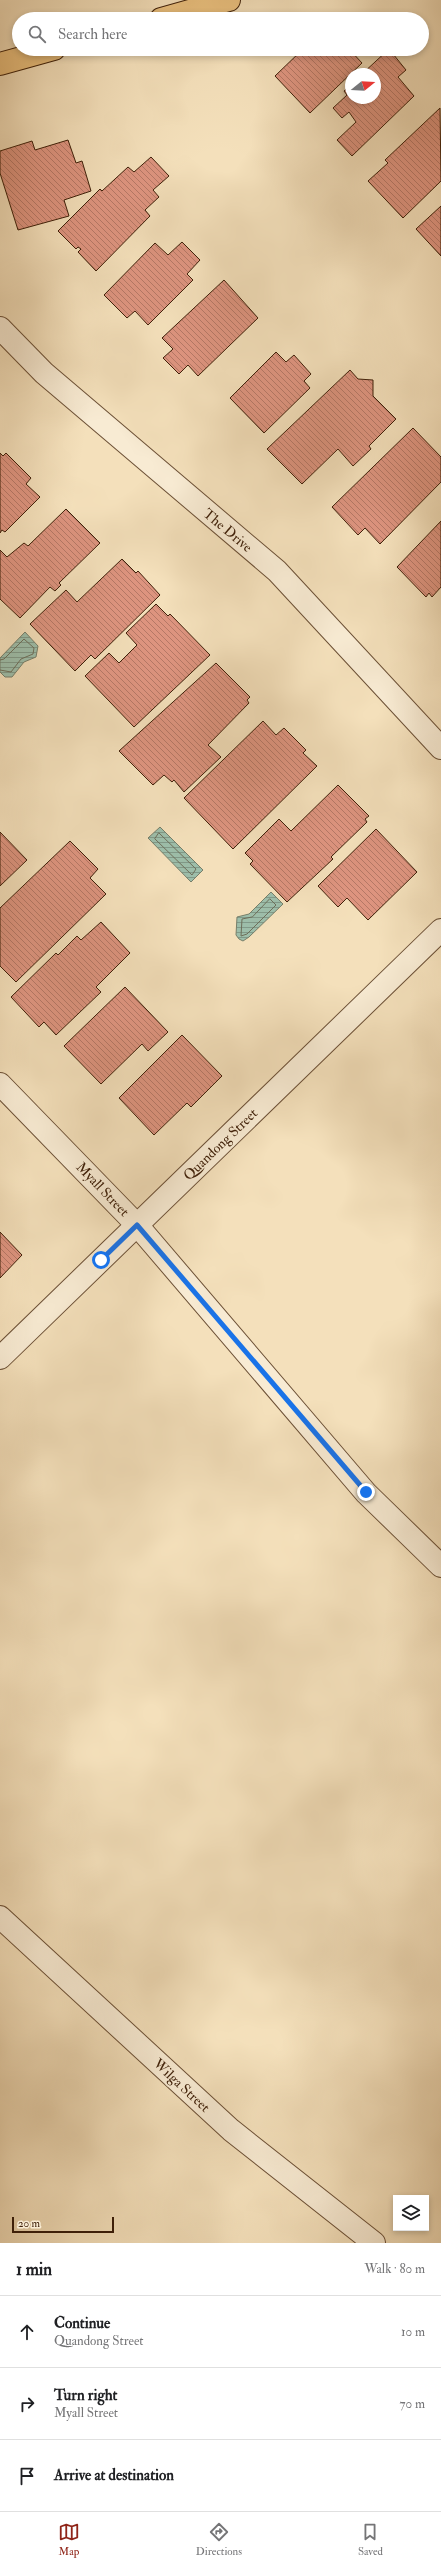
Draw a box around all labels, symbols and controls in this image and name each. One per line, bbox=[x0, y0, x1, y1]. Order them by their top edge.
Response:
search box bbox=[12, 12, 429, 56]
icon: search bbox=[26, 23, 48, 45]
text: Search here bbox=[58, 25, 127, 44]
north arrow bbox=[345, 68, 381, 104]
street label: The Drive bbox=[200, 505, 256, 556]
street label: Quandong Street bbox=[180, 1104, 261, 1184]
street label: Myall Street bbox=[72, 1159, 133, 1221]
route start bbox=[92, 1251, 110, 1269]
route end bbox=[357, 1483, 375, 1501]
street label: Wilga Street bbox=[149, 2054, 214, 2116]
map controls bbox=[393, 2195, 429, 2231]
button: layers bbox=[393, 2195, 429, 2231]
scale bar bbox=[12, 2215, 114, 2234]
text: 20 m bbox=[18, 2217, 40, 2230]
text: 1 min bbox=[16, 2259, 52, 2280]
text: Walk · 80 m bbox=[364, 2261, 425, 2277]
text: Continue bbox=[54, 2314, 110, 2333]
icon: ahead bbox=[16, 2321, 38, 2343]
text: 10 m bbox=[401, 2324, 425, 2340]
text: Quandong Street bbox=[54, 2333, 144, 2349]
text: Turn right bbox=[54, 2386, 117, 2405]
icon: right bbox=[16, 2393, 38, 2415]
text: 70 m bbox=[400, 2396, 425, 2412]
text: Myall Street bbox=[54, 2405, 118, 2421]
icon: arrive bbox=[16, 2465, 38, 2487]
text: Arrive at destination bbox=[54, 2466, 174, 2485]
tab: Map bbox=[58, 2521, 80, 2558]
tab: Directions bbox=[196, 2521, 242, 2558]
tab: Saved bbox=[358, 2521, 383, 2558]

